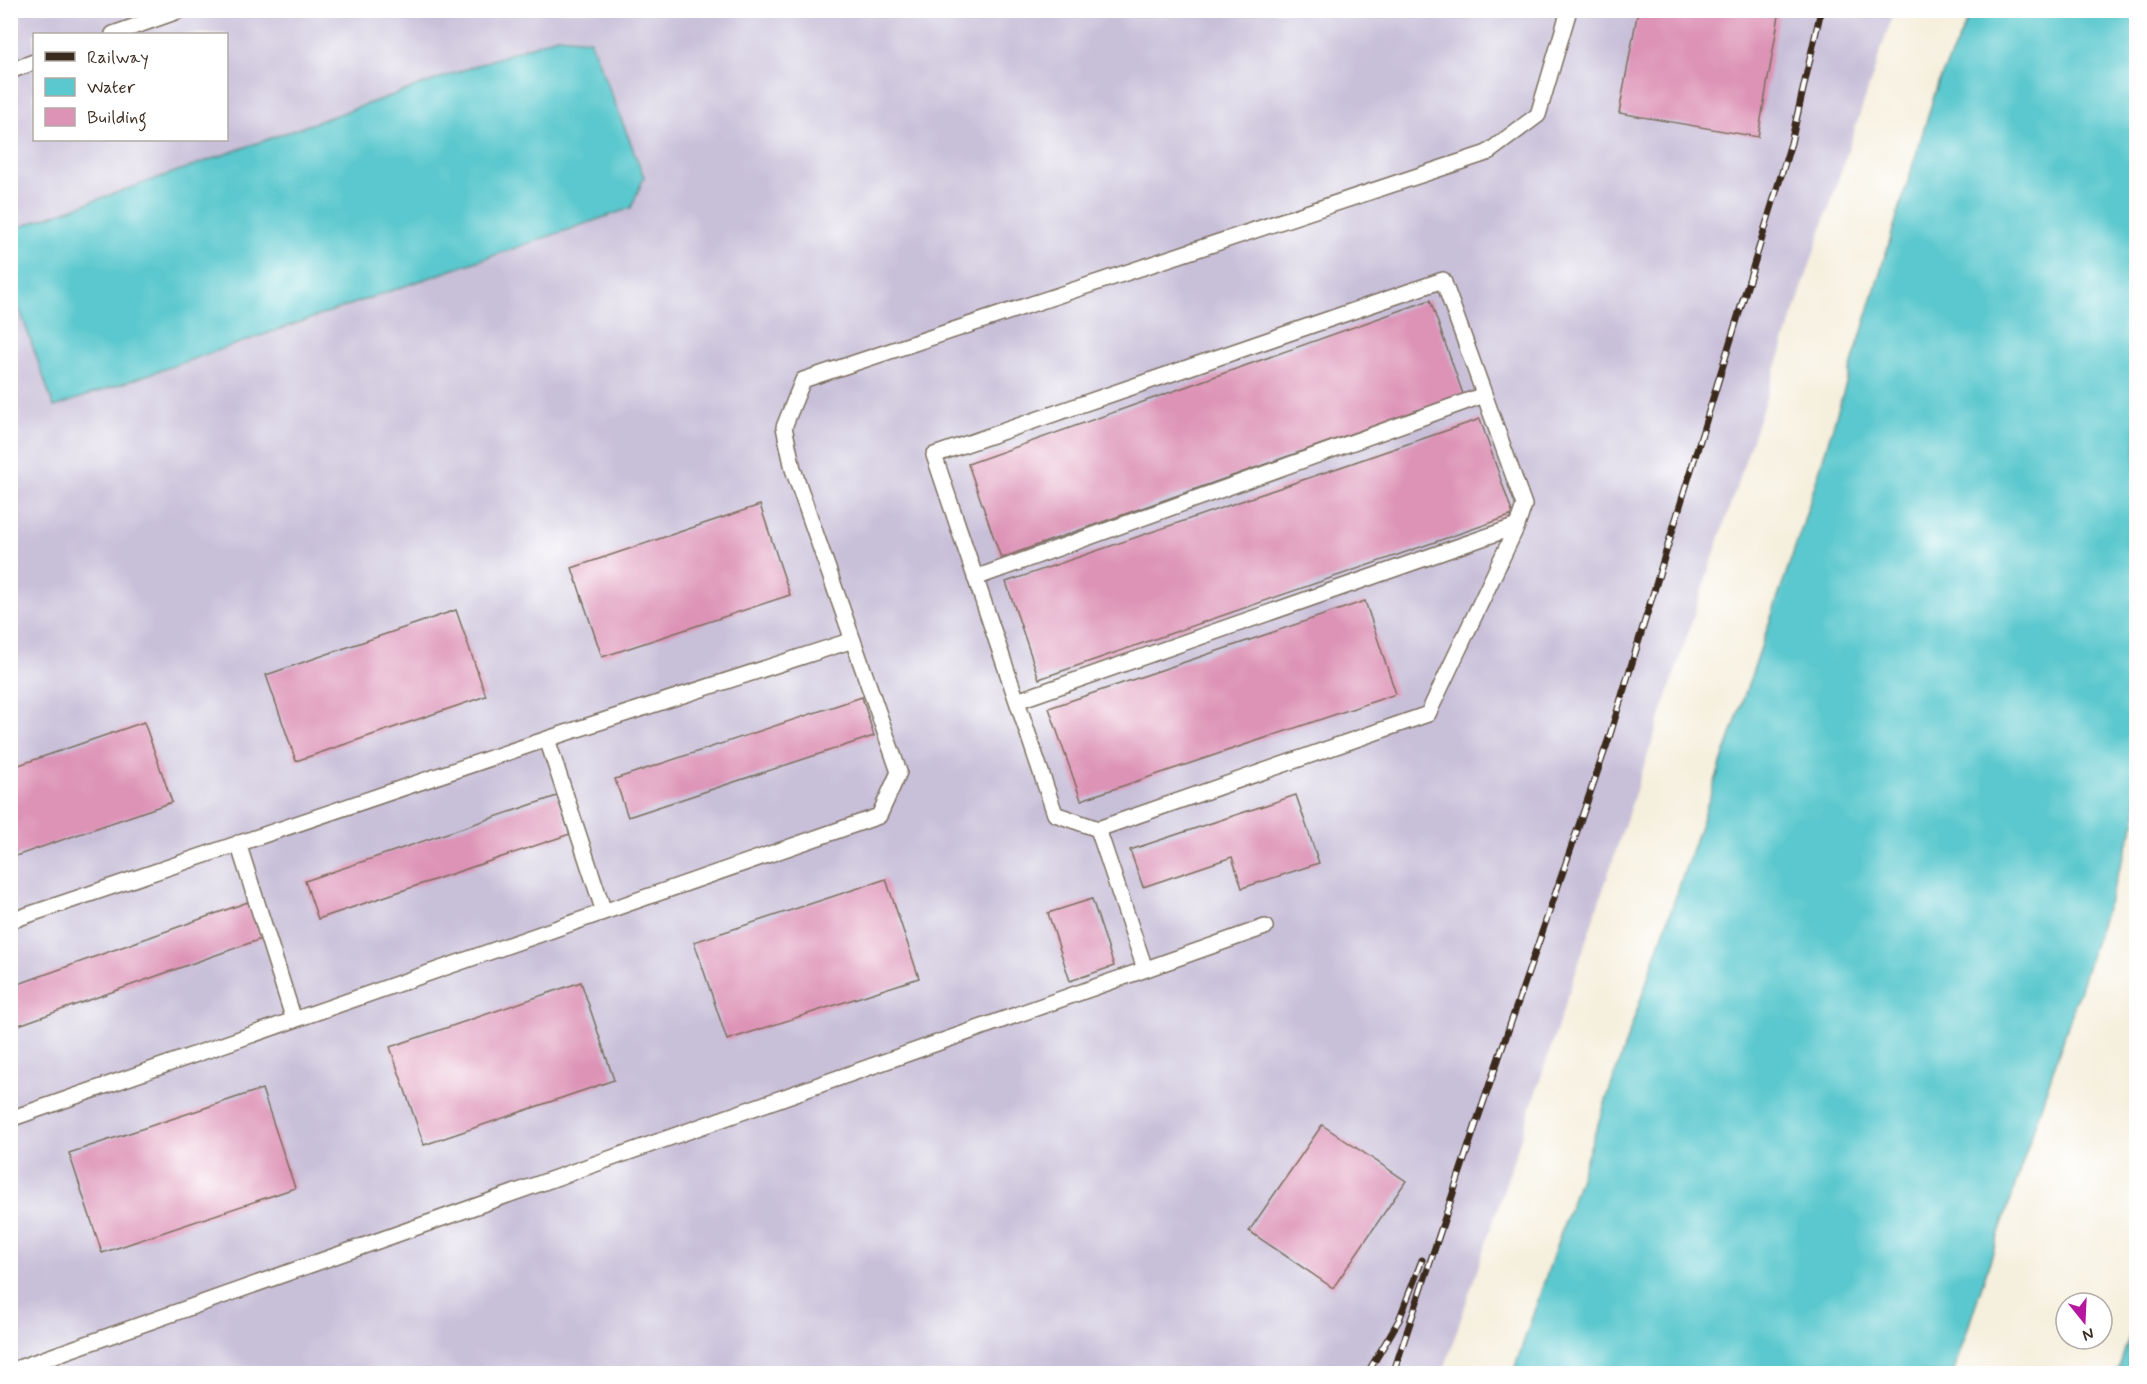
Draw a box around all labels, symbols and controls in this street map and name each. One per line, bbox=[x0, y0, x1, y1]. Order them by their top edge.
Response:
legend bbox=[33, 33, 228, 141]
text: Railway bbox=[87, 46, 149, 70]
text: Water bbox=[87, 76, 136, 100]
text: Building bbox=[87, 106, 147, 132]
north arrow bbox=[2054, 1291, 2114, 1351]
text: N bbox=[2080, 1322, 2096, 1345]

